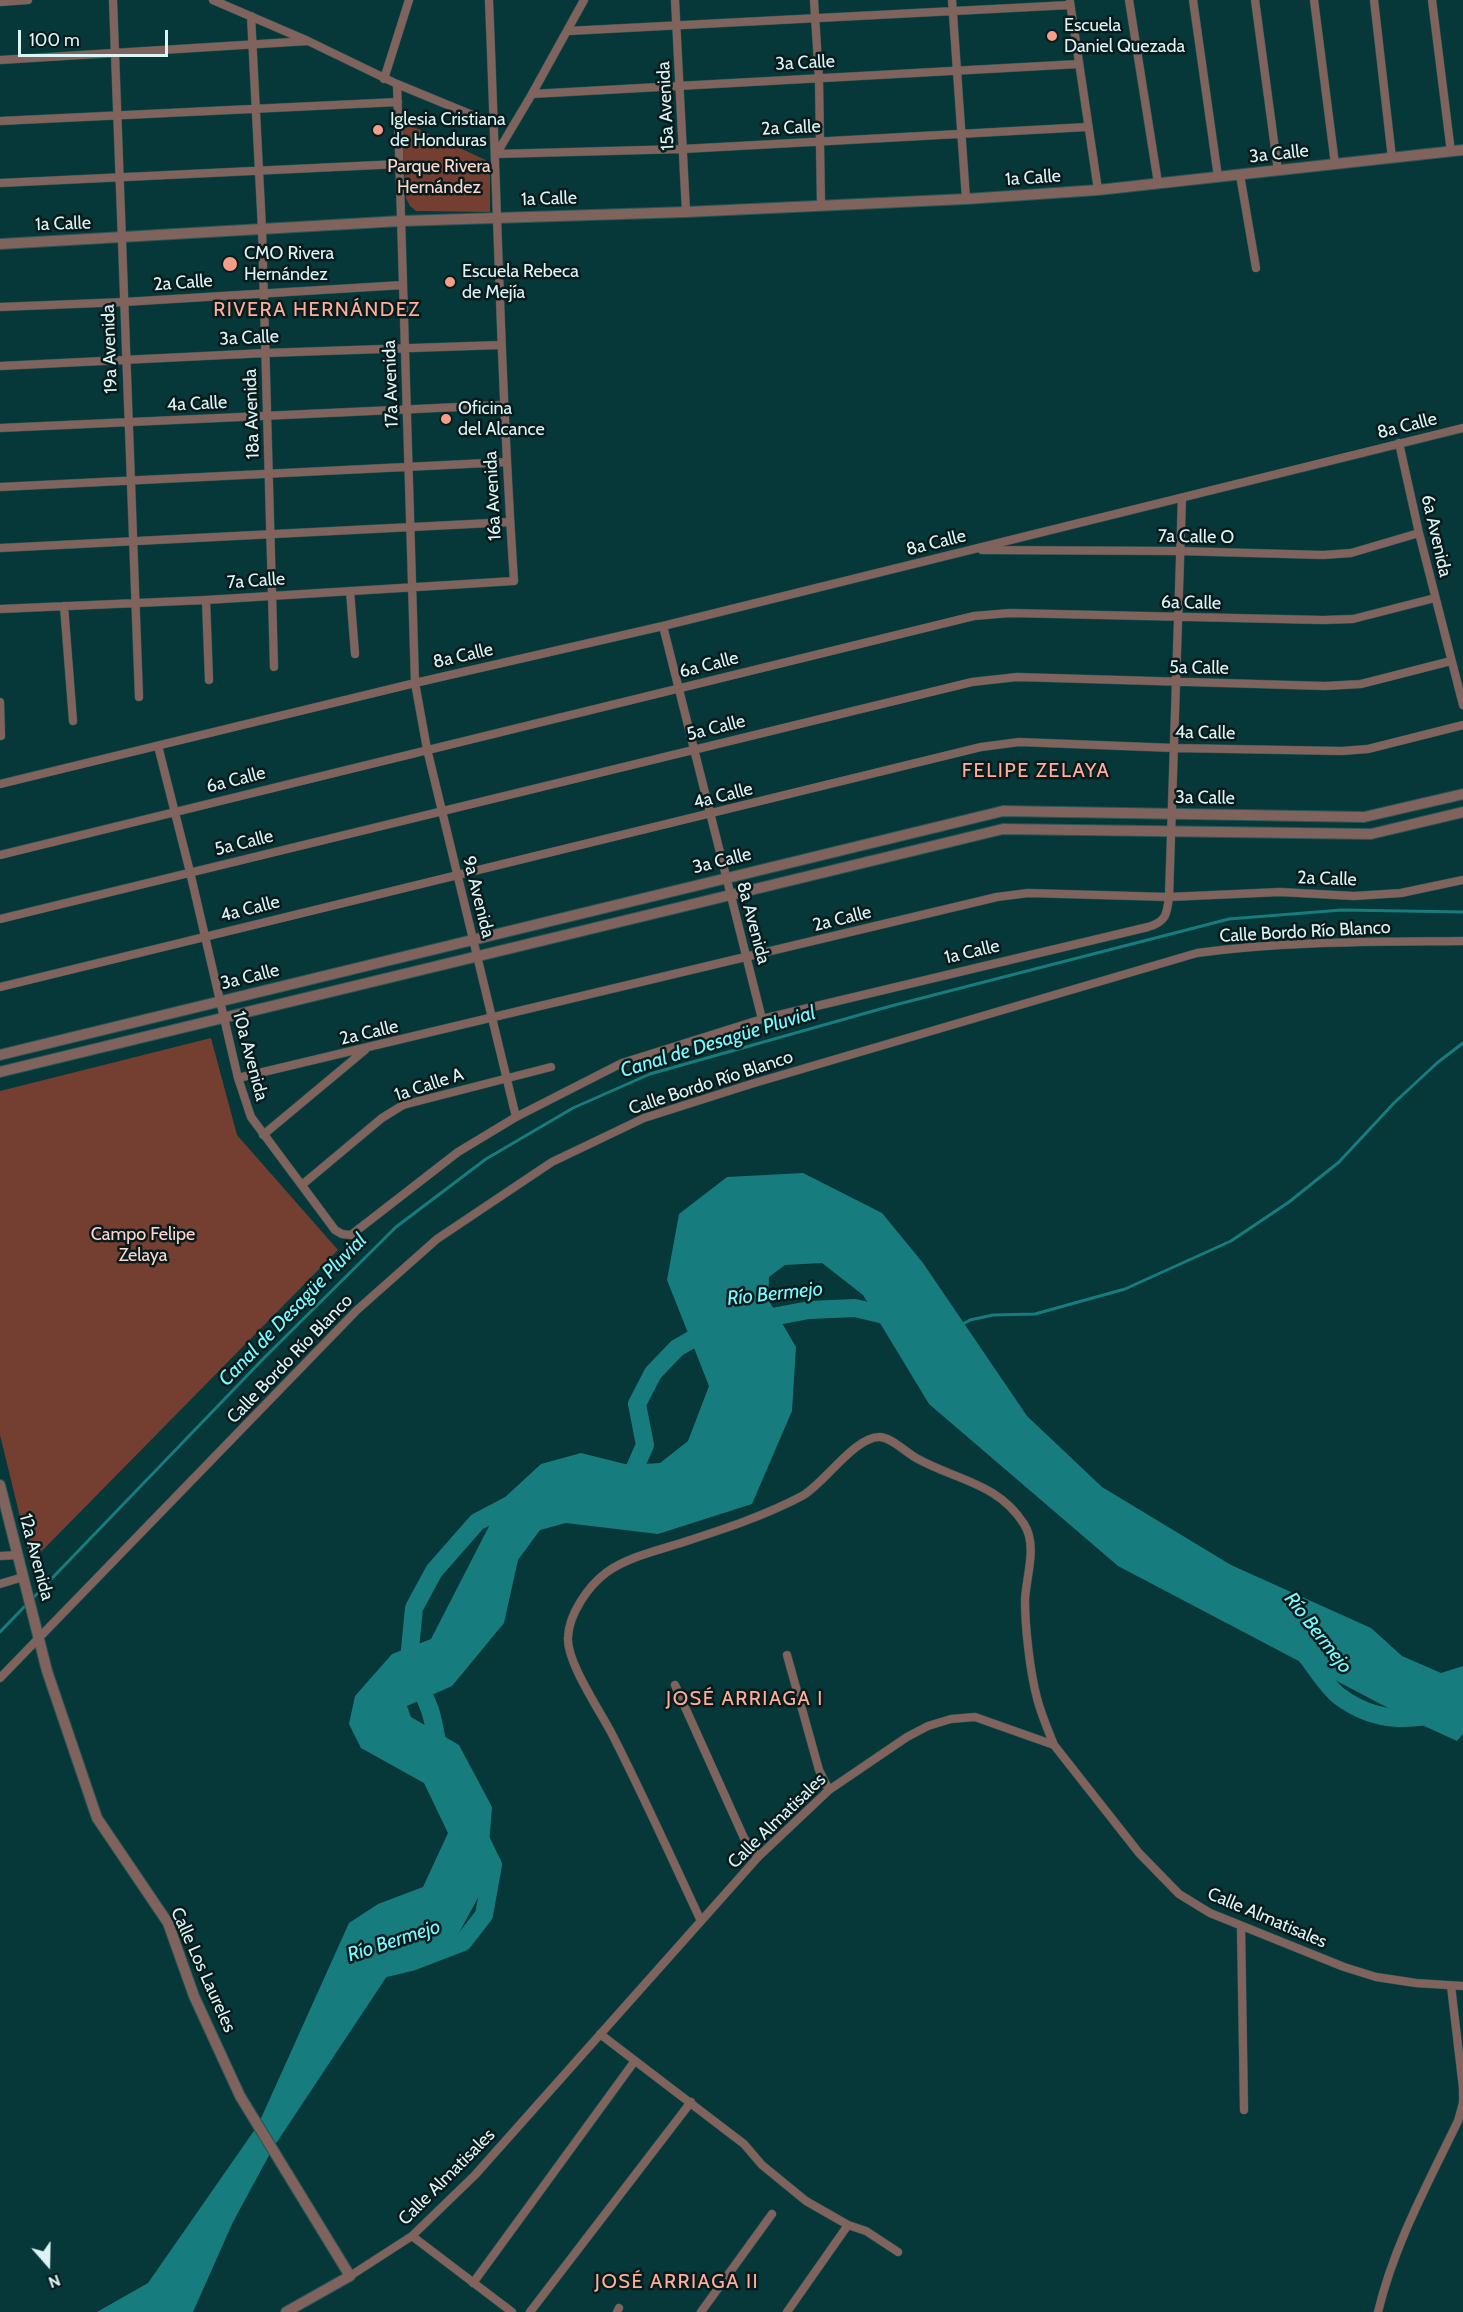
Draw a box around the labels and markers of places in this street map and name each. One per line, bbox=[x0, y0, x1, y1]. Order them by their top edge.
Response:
place label: Escuela Daniel Quezada bbox=[1064, 15, 1185, 57]
marker: Escuela Daniel Quezada bbox=[1045, 29, 1059, 43]
place label: Iglesia Cristiana de Honduras bbox=[390, 109, 506, 152]
marker: Iglesia Cristiana de Honduras bbox=[371, 123, 385, 137]
place label: CMO Rivera Hernández bbox=[244, 243, 334, 286]
marker: CMO Rivera Hernández bbox=[221, 255, 239, 273]
place label: Escuela Rebeca de Mejía bbox=[462, 261, 579, 304]
marker: Escuela Rebeca de Mejía bbox=[443, 275, 457, 289]
place label: Oficina del Alcance bbox=[458, 398, 545, 440]
marker: Oficina del Alcance bbox=[439, 412, 453, 426]

